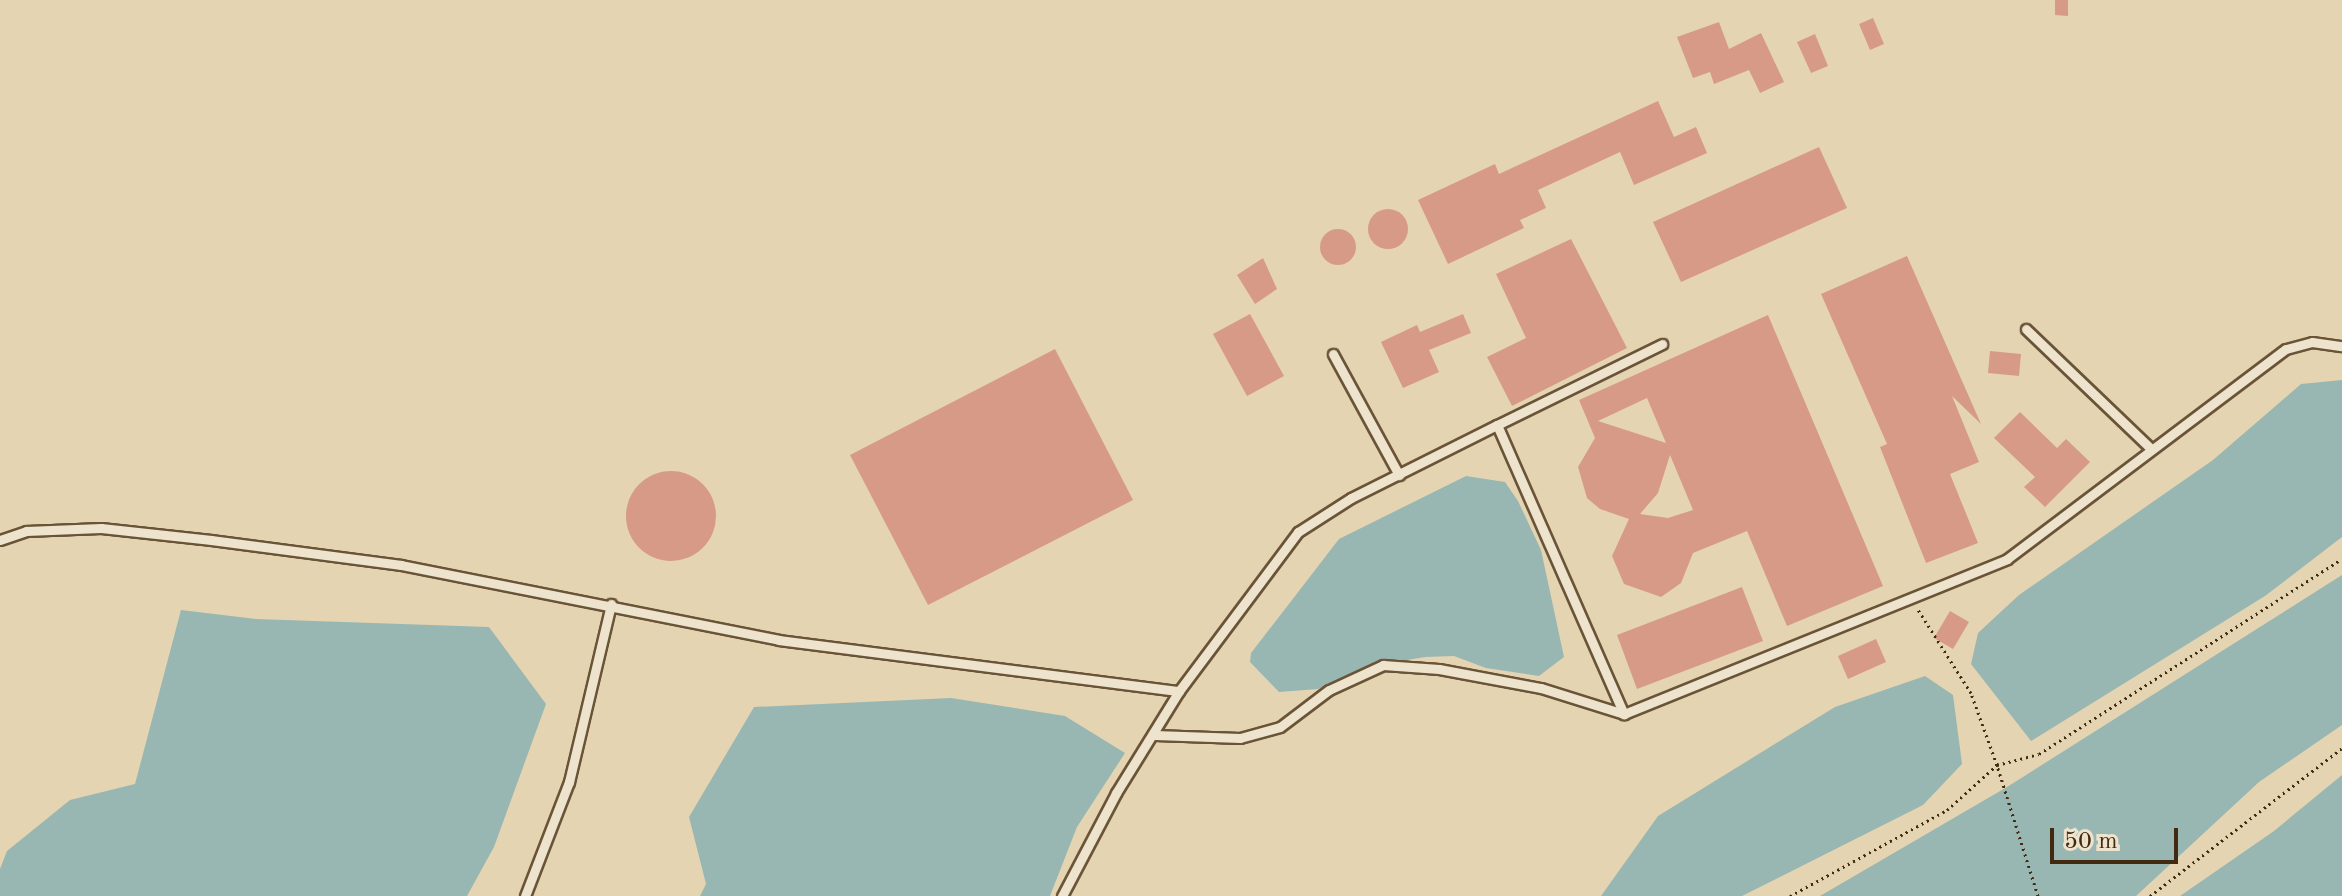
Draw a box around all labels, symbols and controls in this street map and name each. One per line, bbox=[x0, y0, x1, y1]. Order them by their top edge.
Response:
scale bar bbox=[2054, 812, 2182, 862]
text: 50 m bbox=[2064, 830, 2118, 854]

